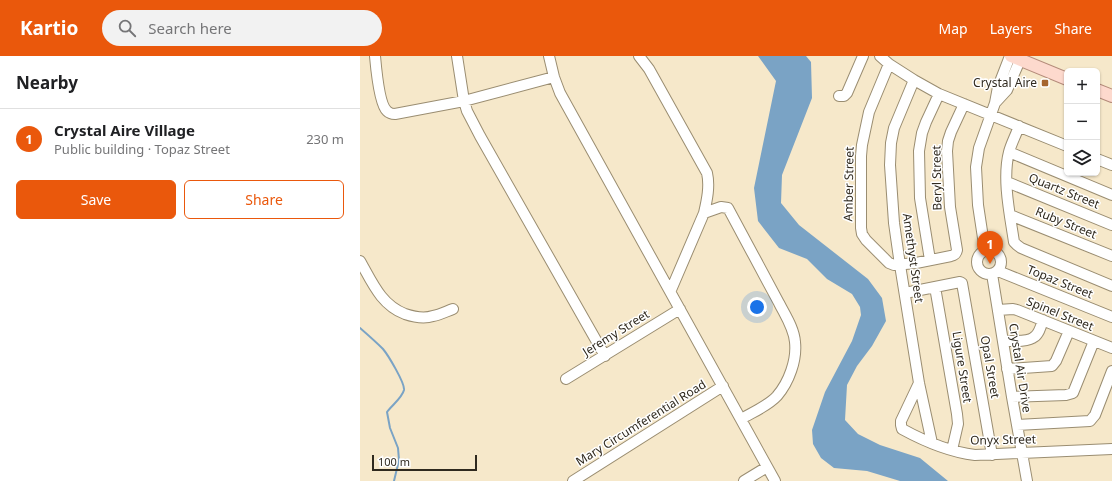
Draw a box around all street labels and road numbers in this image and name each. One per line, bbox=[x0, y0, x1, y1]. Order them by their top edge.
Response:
street label: Beryl Street bbox=[927, 145, 946, 211]
street label: Amber Street bbox=[839, 146, 858, 221]
street label: Quartz Street bbox=[1026, 169, 1103, 213]
street label: Ruby Street bbox=[1033, 203, 1100, 243]
street label: Amethyst Street bbox=[899, 212, 928, 304]
street label: Topaz Street bbox=[1025, 261, 1096, 303]
street label: Spinel Street bbox=[1024, 292, 1097, 335]
street label: Jeremy Street bbox=[578, 305, 653, 360]
street label: Crystal Air Drive bbox=[1005, 322, 1036, 414]
street label: Ligure Street bbox=[948, 330, 977, 405]
street label: Opal Street bbox=[977, 334, 1004, 400]
street label: Mary Circumferential Road bbox=[572, 375, 709, 470]
street label: Onyx Street bbox=[970, 430, 1037, 449]

